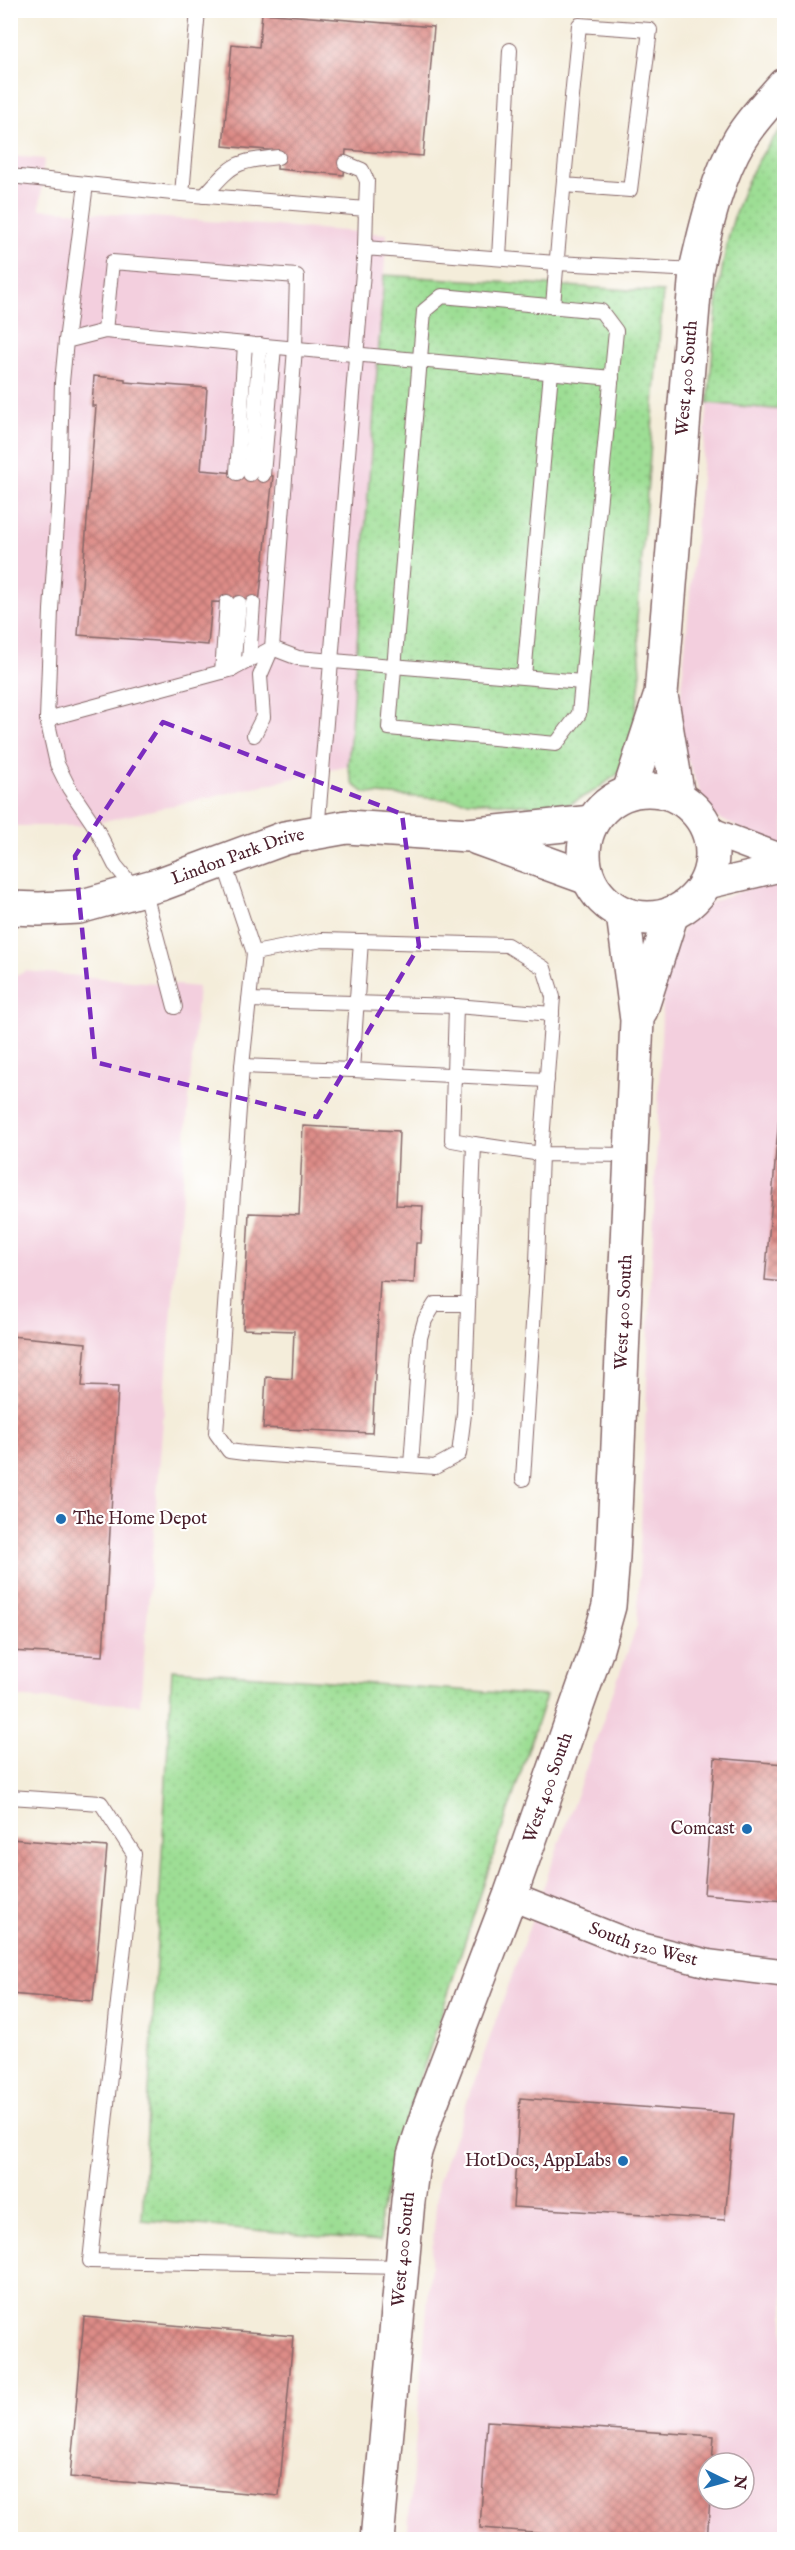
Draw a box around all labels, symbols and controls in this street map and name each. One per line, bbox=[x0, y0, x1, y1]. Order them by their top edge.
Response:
street label: West 400 South bbox=[671, 319, 703, 437]
street label: Lindon Park Drive bbox=[168, 823, 306, 891]
street label: West 400 South bbox=[610, 1253, 638, 1370]
place label: The Home Depot bbox=[73, 1508, 207, 1531]
marker: The Home Depot bbox=[54, 1512, 68, 1526]
street label: West 400 South bbox=[518, 1729, 578, 1846]
place label: Comcast bbox=[671, 1818, 735, 1841]
marker: Comcast bbox=[740, 1822, 754, 1836]
street label: South 520 West bbox=[585, 1917, 700, 1972]
place label: HotDocs, AppLabs bbox=[465, 2150, 611, 2173]
marker: HotDocs, AppLabs bbox=[616, 2154, 630, 2168]
street label: West 400 South bbox=[387, 2190, 421, 2308]
north arrow bbox=[696, 2451, 756, 2511]
text: N bbox=[728, 2473, 750, 2490]

